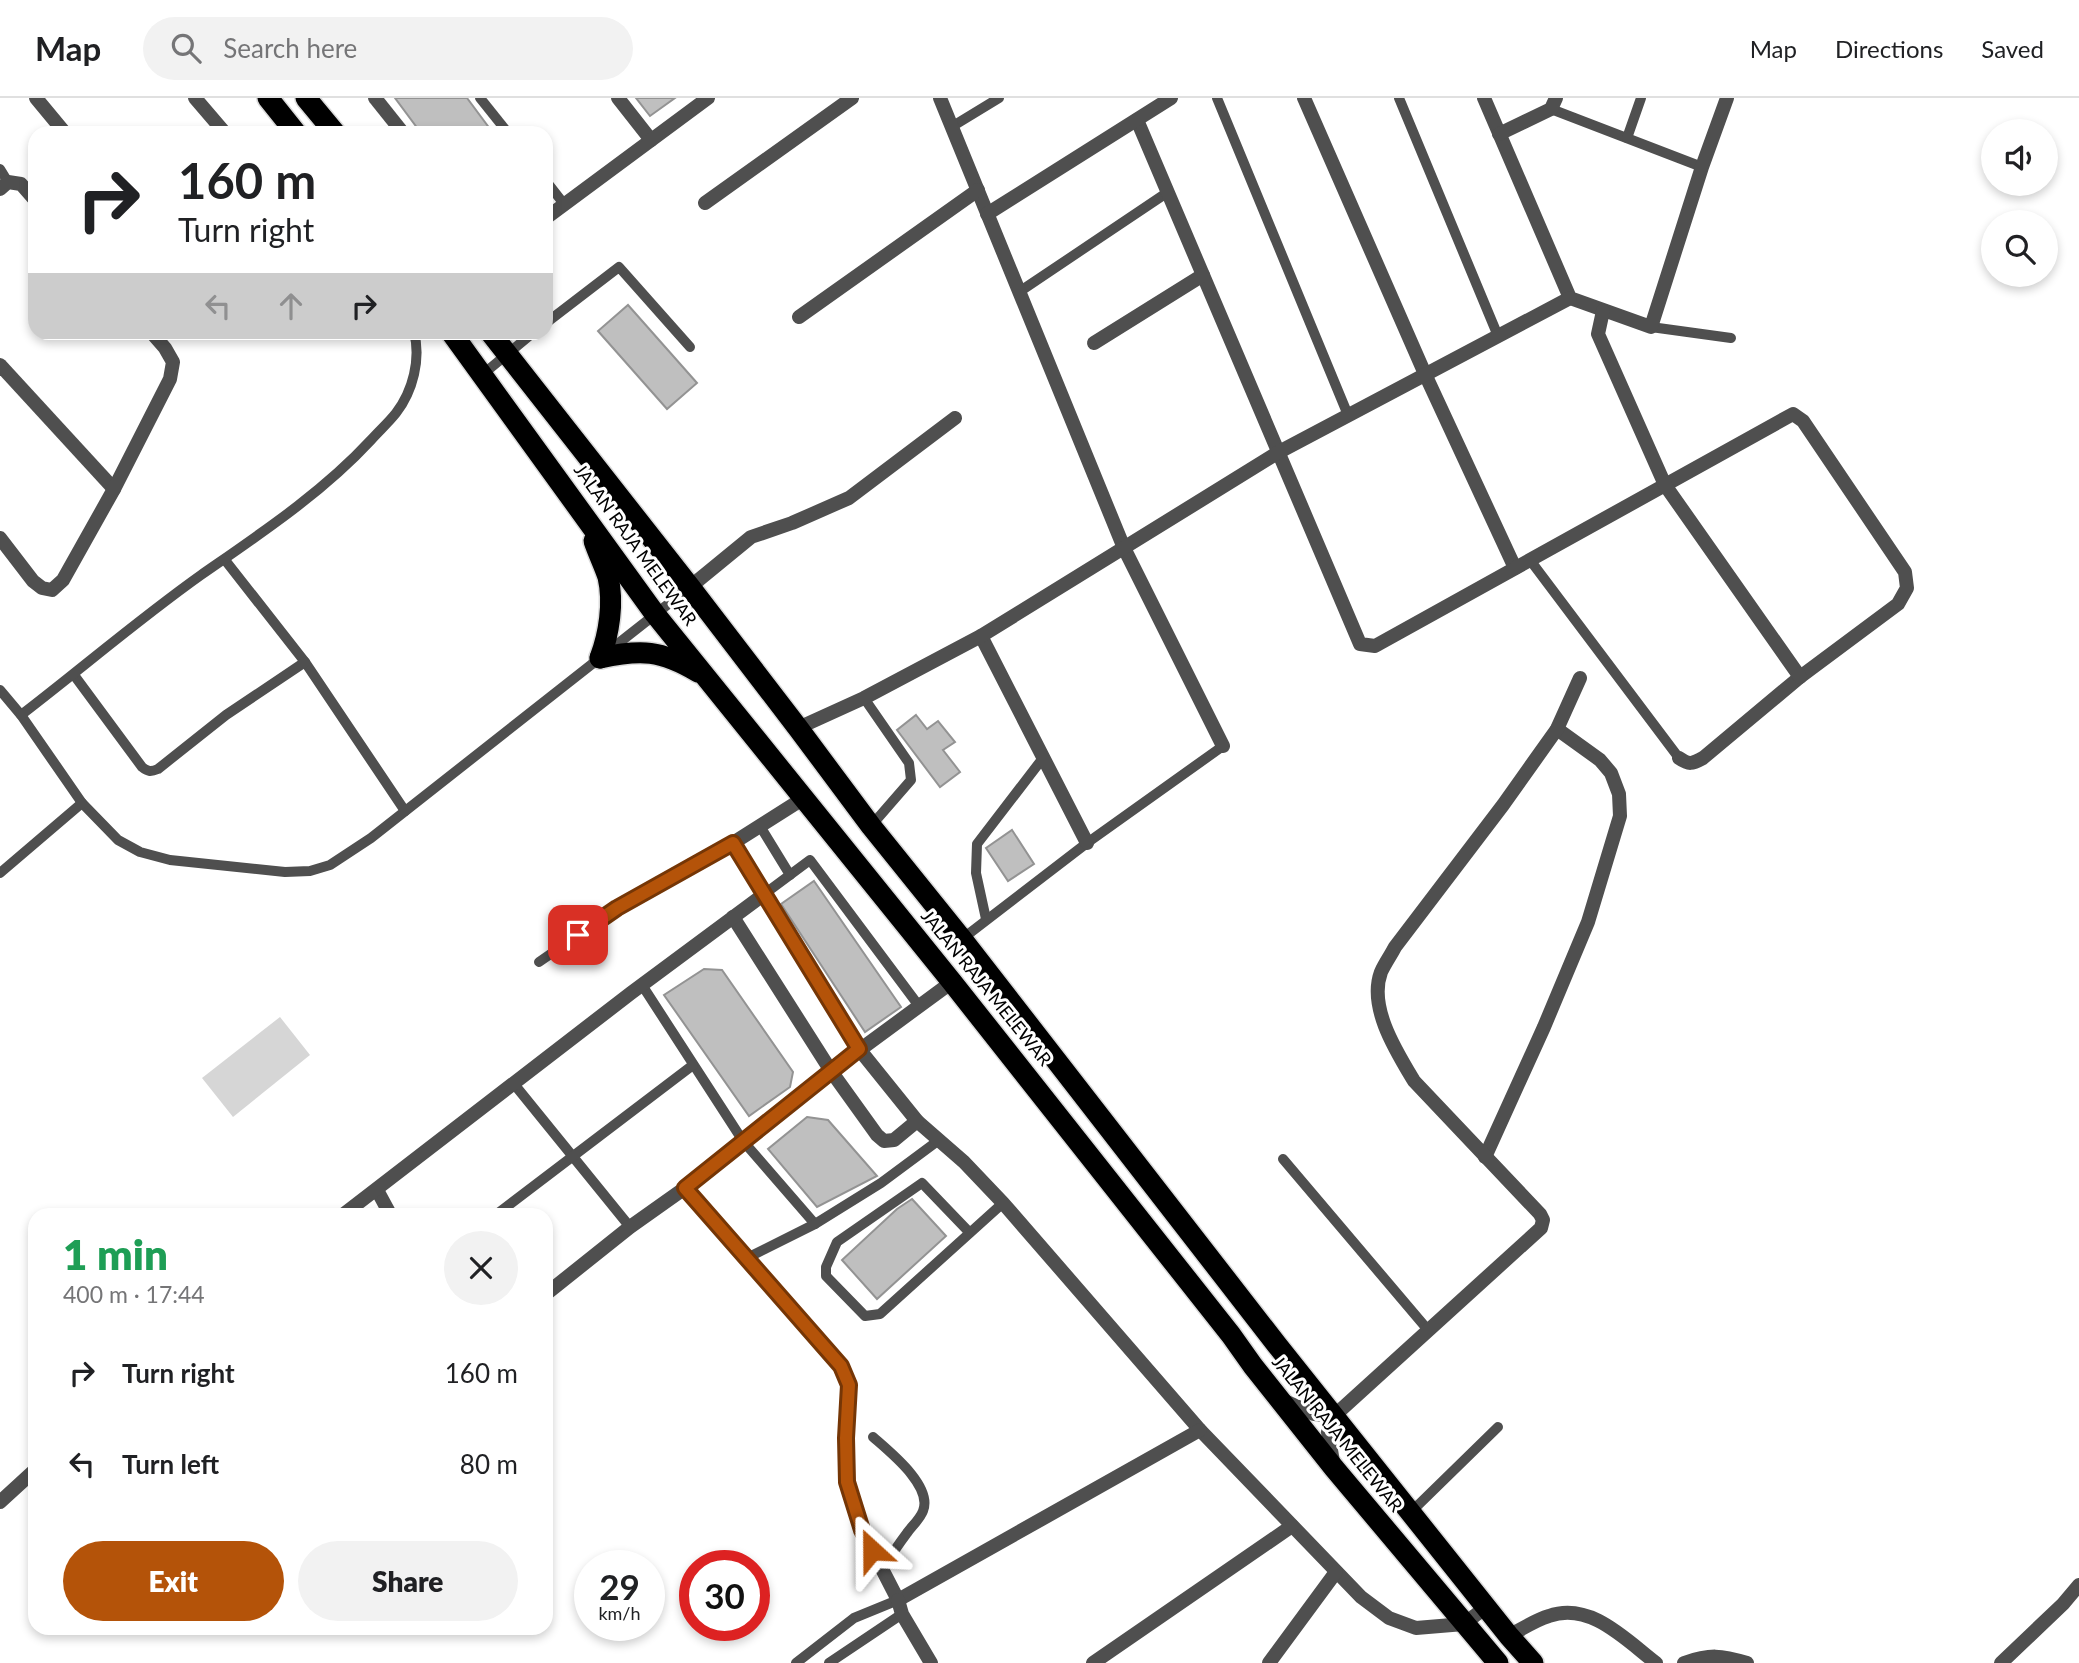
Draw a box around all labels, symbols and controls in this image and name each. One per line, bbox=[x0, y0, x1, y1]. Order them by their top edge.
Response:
search box bbox=[143, 17, 633, 80]
text: Map bbox=[35, 28, 101, 68]
icon: search bbox=[167, 29, 205, 67]
text: Search here bbox=[223, 32, 357, 64]
text: Map bbox=[1750, 34, 1797, 63]
text: Directions bbox=[1835, 34, 1943, 63]
text: Saved bbox=[1981, 34, 2044, 63]
map controls bbox=[1981, 119, 2058, 287]
button: sound bbox=[1981, 119, 2058, 196]
text: 160 m bbox=[178, 151, 316, 209]
icon: right bbox=[63, 154, 154, 245]
text: Turn right bbox=[178, 210, 314, 249]
button: search bbox=[1981, 210, 2058, 287]
icon: left bbox=[199, 287, 237, 325]
icon: ahead bbox=[272, 287, 310, 325]
icon: right bbox=[345, 287, 383, 325]
street label: JALAN RAJA MELEWAR bbox=[570, 459, 702, 630]
pin bbox=[548, 905, 608, 965]
street label: JALAN RAJA MELEWAR bbox=[917, 905, 1057, 1070]
icon: arrive bbox=[559, 916, 597, 954]
text: 1 min bbox=[63, 1229, 168, 1279]
button: close bbox=[444, 1231, 518, 1305]
text: 400 m · 17:44 bbox=[63, 1280, 205, 1308]
street label: JALAN RAJA MELEWAR bbox=[1268, 1351, 1408, 1516]
icon: right bbox=[63, 1354, 101, 1392]
text: Turn right bbox=[122, 1357, 235, 1389]
text: 160 m bbox=[445, 1357, 518, 1389]
icon: left bbox=[63, 1445, 101, 1483]
text: Turn left bbox=[122, 1448, 219, 1480]
text: 80 m bbox=[460, 1448, 518, 1480]
position arrow bbox=[835, 1513, 909, 1587]
button: Exit bbox=[63, 1541, 284, 1621]
button: Share bbox=[298, 1541, 518, 1621]
speed limit sign: 30 bbox=[679, 1550, 770, 1641]
text: 29 bbox=[599, 1565, 640, 1607]
text: km/h bbox=[598, 1602, 641, 1624]

